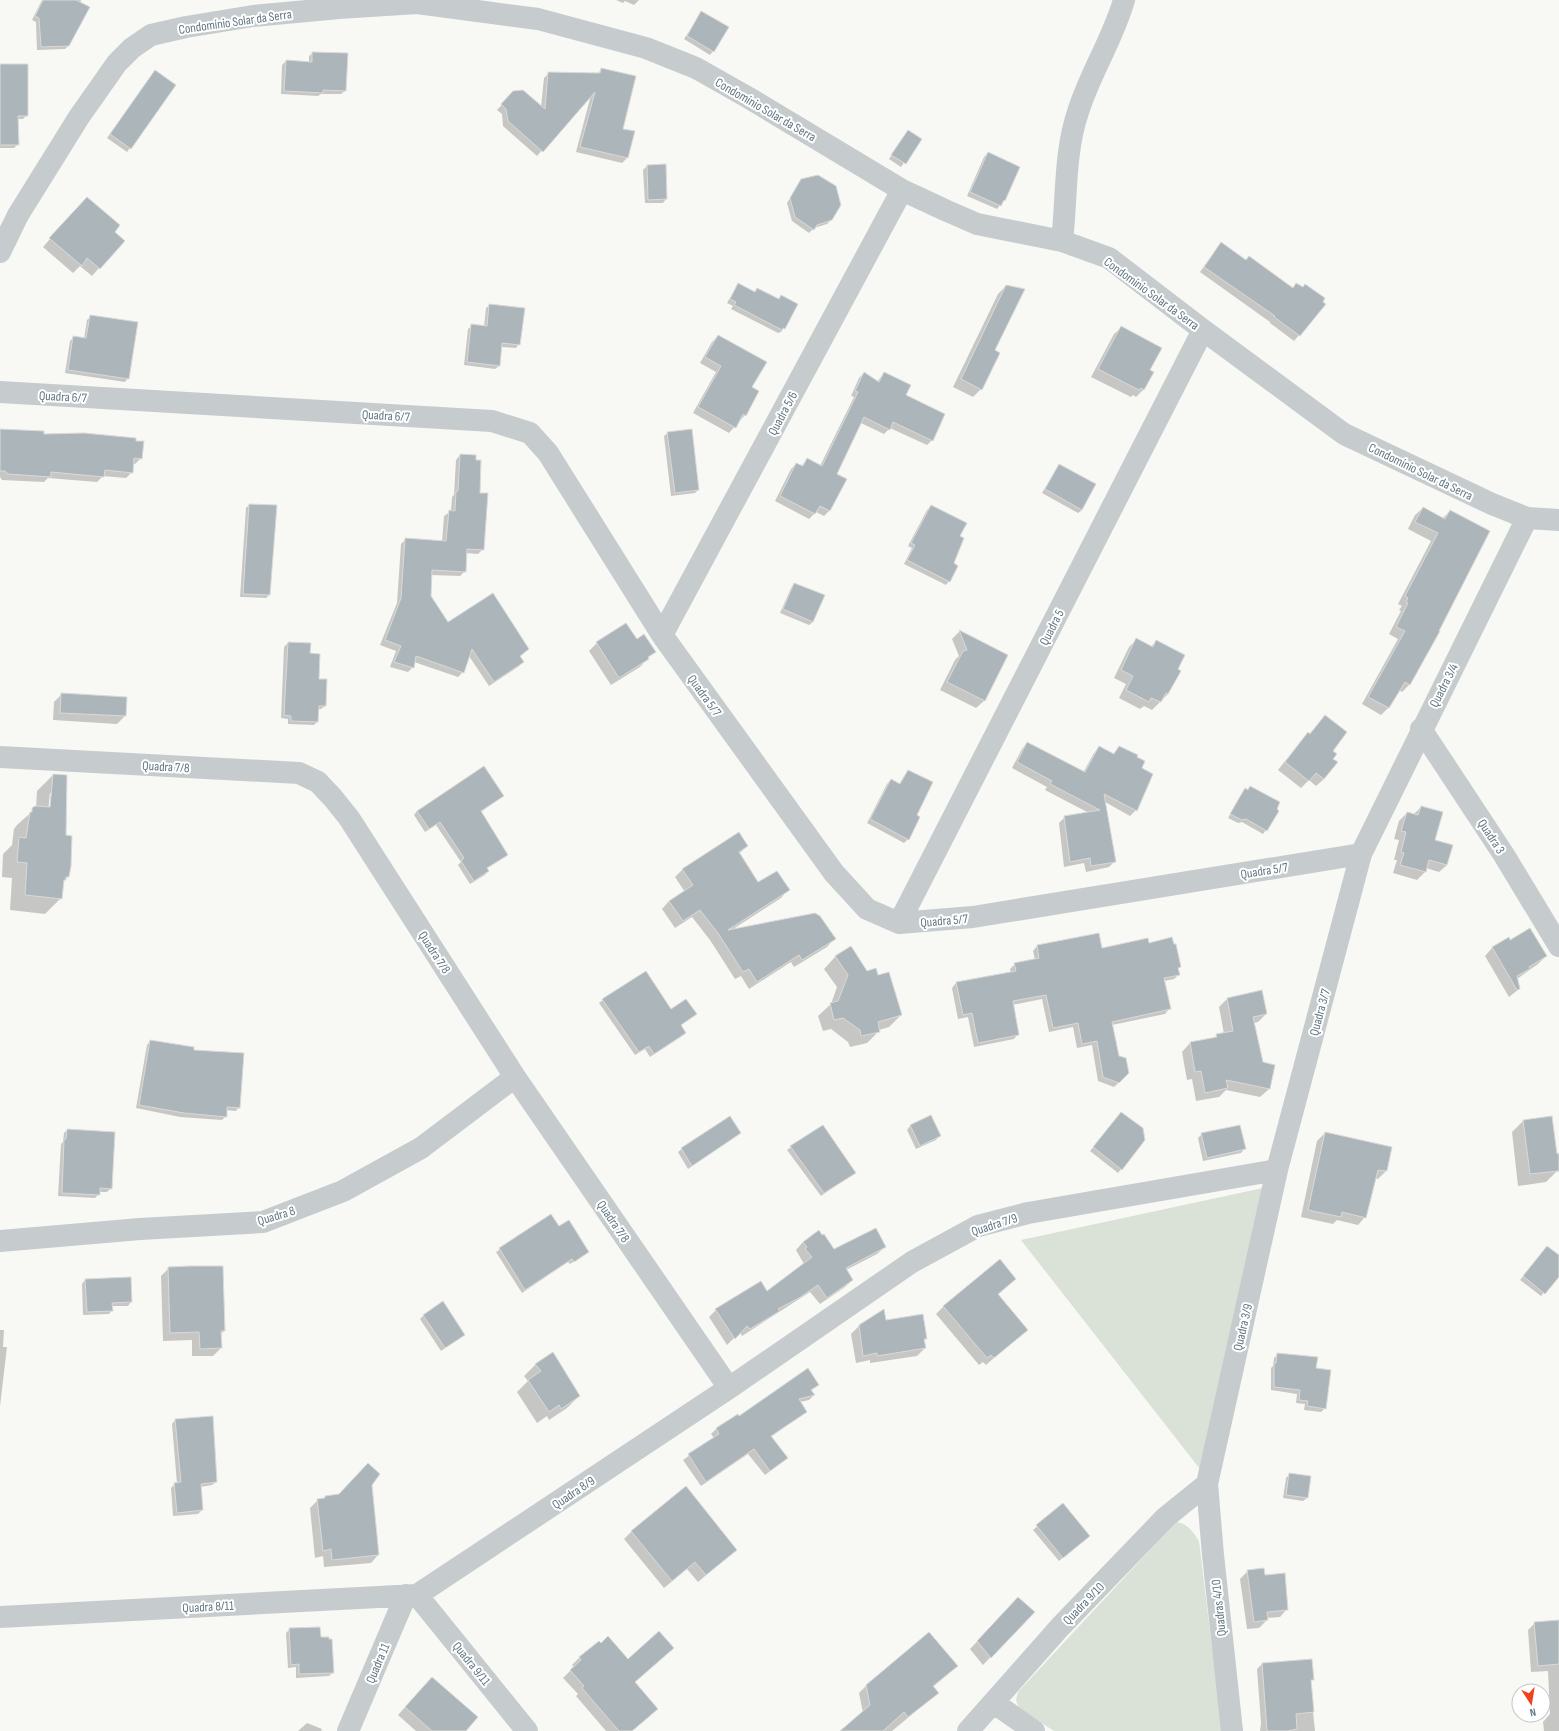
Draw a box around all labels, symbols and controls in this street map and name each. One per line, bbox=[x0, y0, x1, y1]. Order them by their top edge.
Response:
street label: Condomínio Solar da Serra bbox=[178, 6, 293, 38]
street label: Condomínio Solar da Serra bbox=[712, 74, 819, 145]
street label: Condomínio Solar da Serra bbox=[1101, 254, 1202, 334]
street label: Quadra 6/7 bbox=[39, 388, 88, 406]
street label: Quadra 5/6 bbox=[765, 388, 801, 438]
street label: Quadra 6/7 bbox=[362, 407, 411, 425]
street label: Condomínio Solar da Serra bbox=[1366, 440, 1475, 504]
street label: Quadra 5 bbox=[1036, 607, 1068, 648]
street label: Quadra 3/4 bbox=[1426, 660, 1462, 710]
street label: Quadra 5/7 bbox=[684, 672, 725, 720]
street label: Quadra 7/8 bbox=[142, 758, 190, 776]
street label: Quadra 3 bbox=[1474, 816, 1508, 857]
street label: Quadra 5/7 bbox=[1239, 859, 1290, 883]
street label: Quadra 5/7 bbox=[920, 911, 969, 931]
street label: Quadra 7/8 bbox=[415, 928, 454, 977]
street label: Quadra 3/7 bbox=[1306, 986, 1334, 1037]
street label: Quadra 7/8 bbox=[593, 1197, 633, 1246]
street label: Quadra 8 bbox=[256, 1203, 297, 1229]
street label: Quadra 7/9 bbox=[969, 1210, 1020, 1240]
street label: Quadra 3/9 bbox=[1230, 1302, 1256, 1352]
street label: Quadra 8/9 bbox=[549, 1473, 598, 1513]
street label: Quadras 4/10 bbox=[1208, 1578, 1230, 1637]
street label: Quadra 9/10 bbox=[1060, 1579, 1108, 1628]
street label: Quadra 8/11 bbox=[182, 1598, 235, 1616]
street label: Quadra 9/11 bbox=[449, 1639, 494, 1689]
street label: Quadra 11 bbox=[362, 1641, 394, 1686]
north arrow bbox=[1511, 1683, 1551, 1723]
text: N bbox=[1529, 1705, 1537, 1719]

